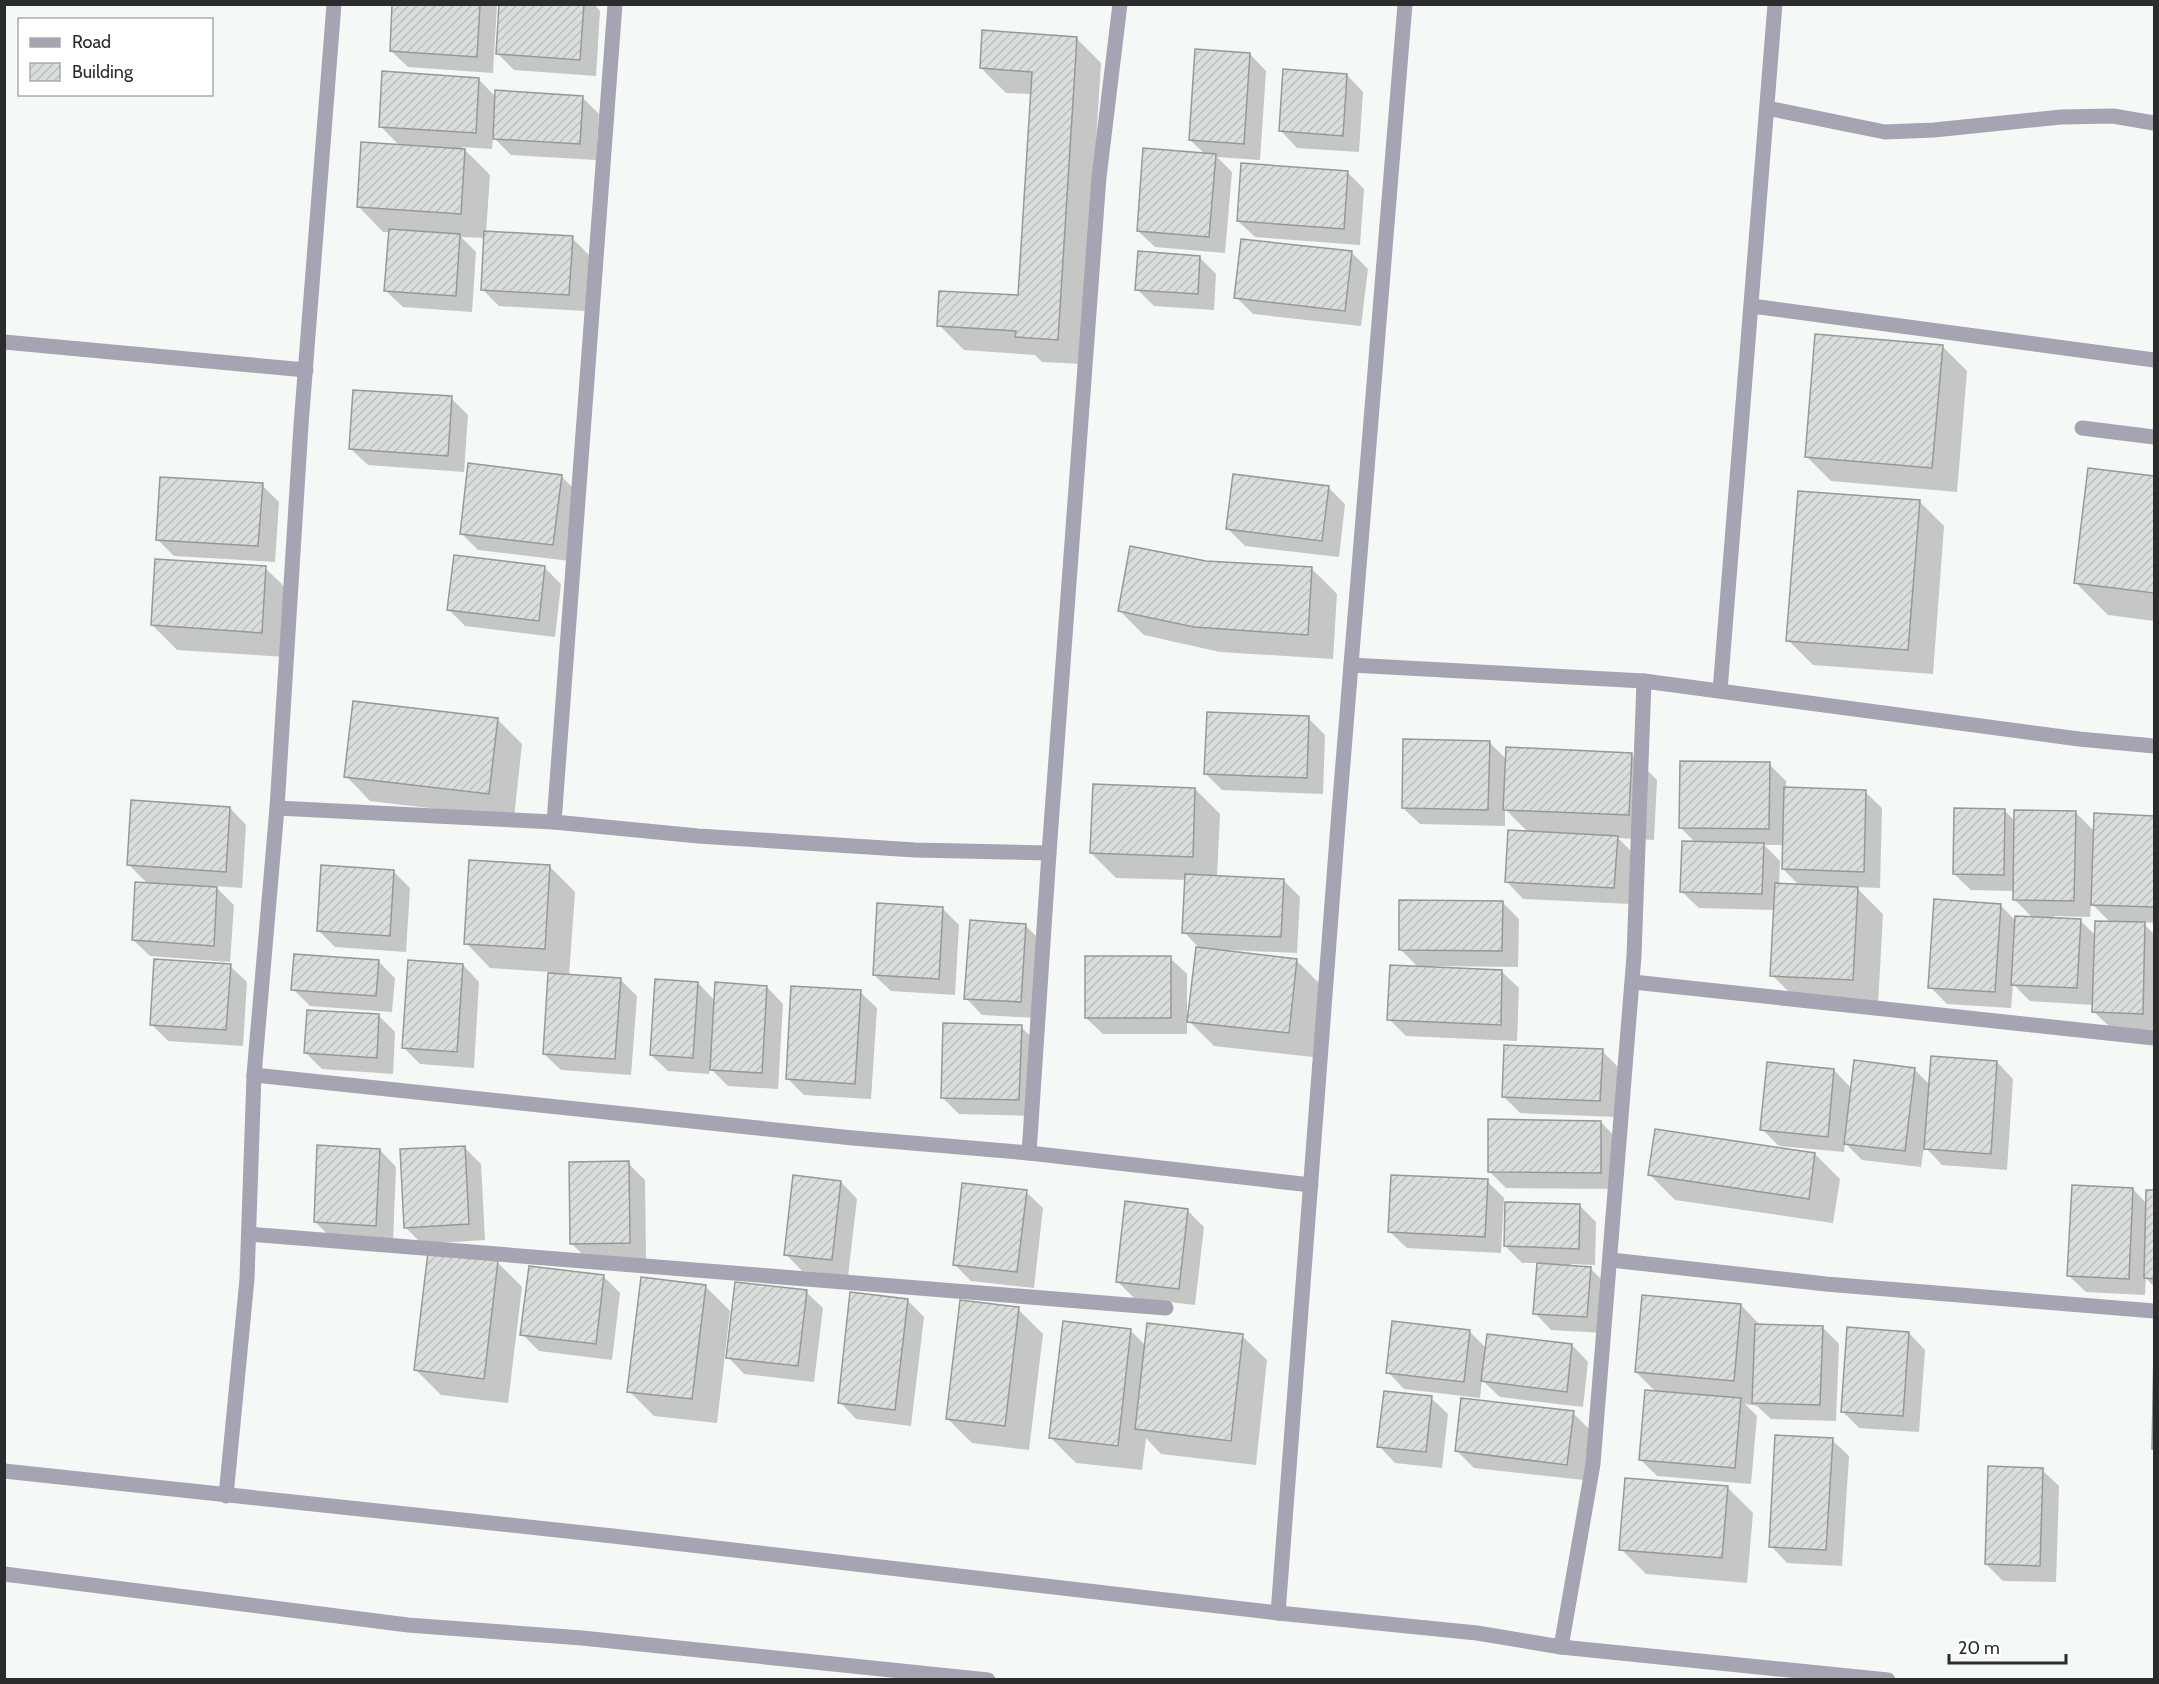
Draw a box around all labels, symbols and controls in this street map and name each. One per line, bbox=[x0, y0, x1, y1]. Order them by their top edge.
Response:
legend bbox=[18, 18, 213, 96]
text: Road bbox=[72, 31, 111, 53]
text: Building bbox=[72, 61, 134, 83]
scale bar bbox=[1949, 1627, 2066, 1665]
text: 20 m bbox=[1958, 1637, 2000, 1659]

